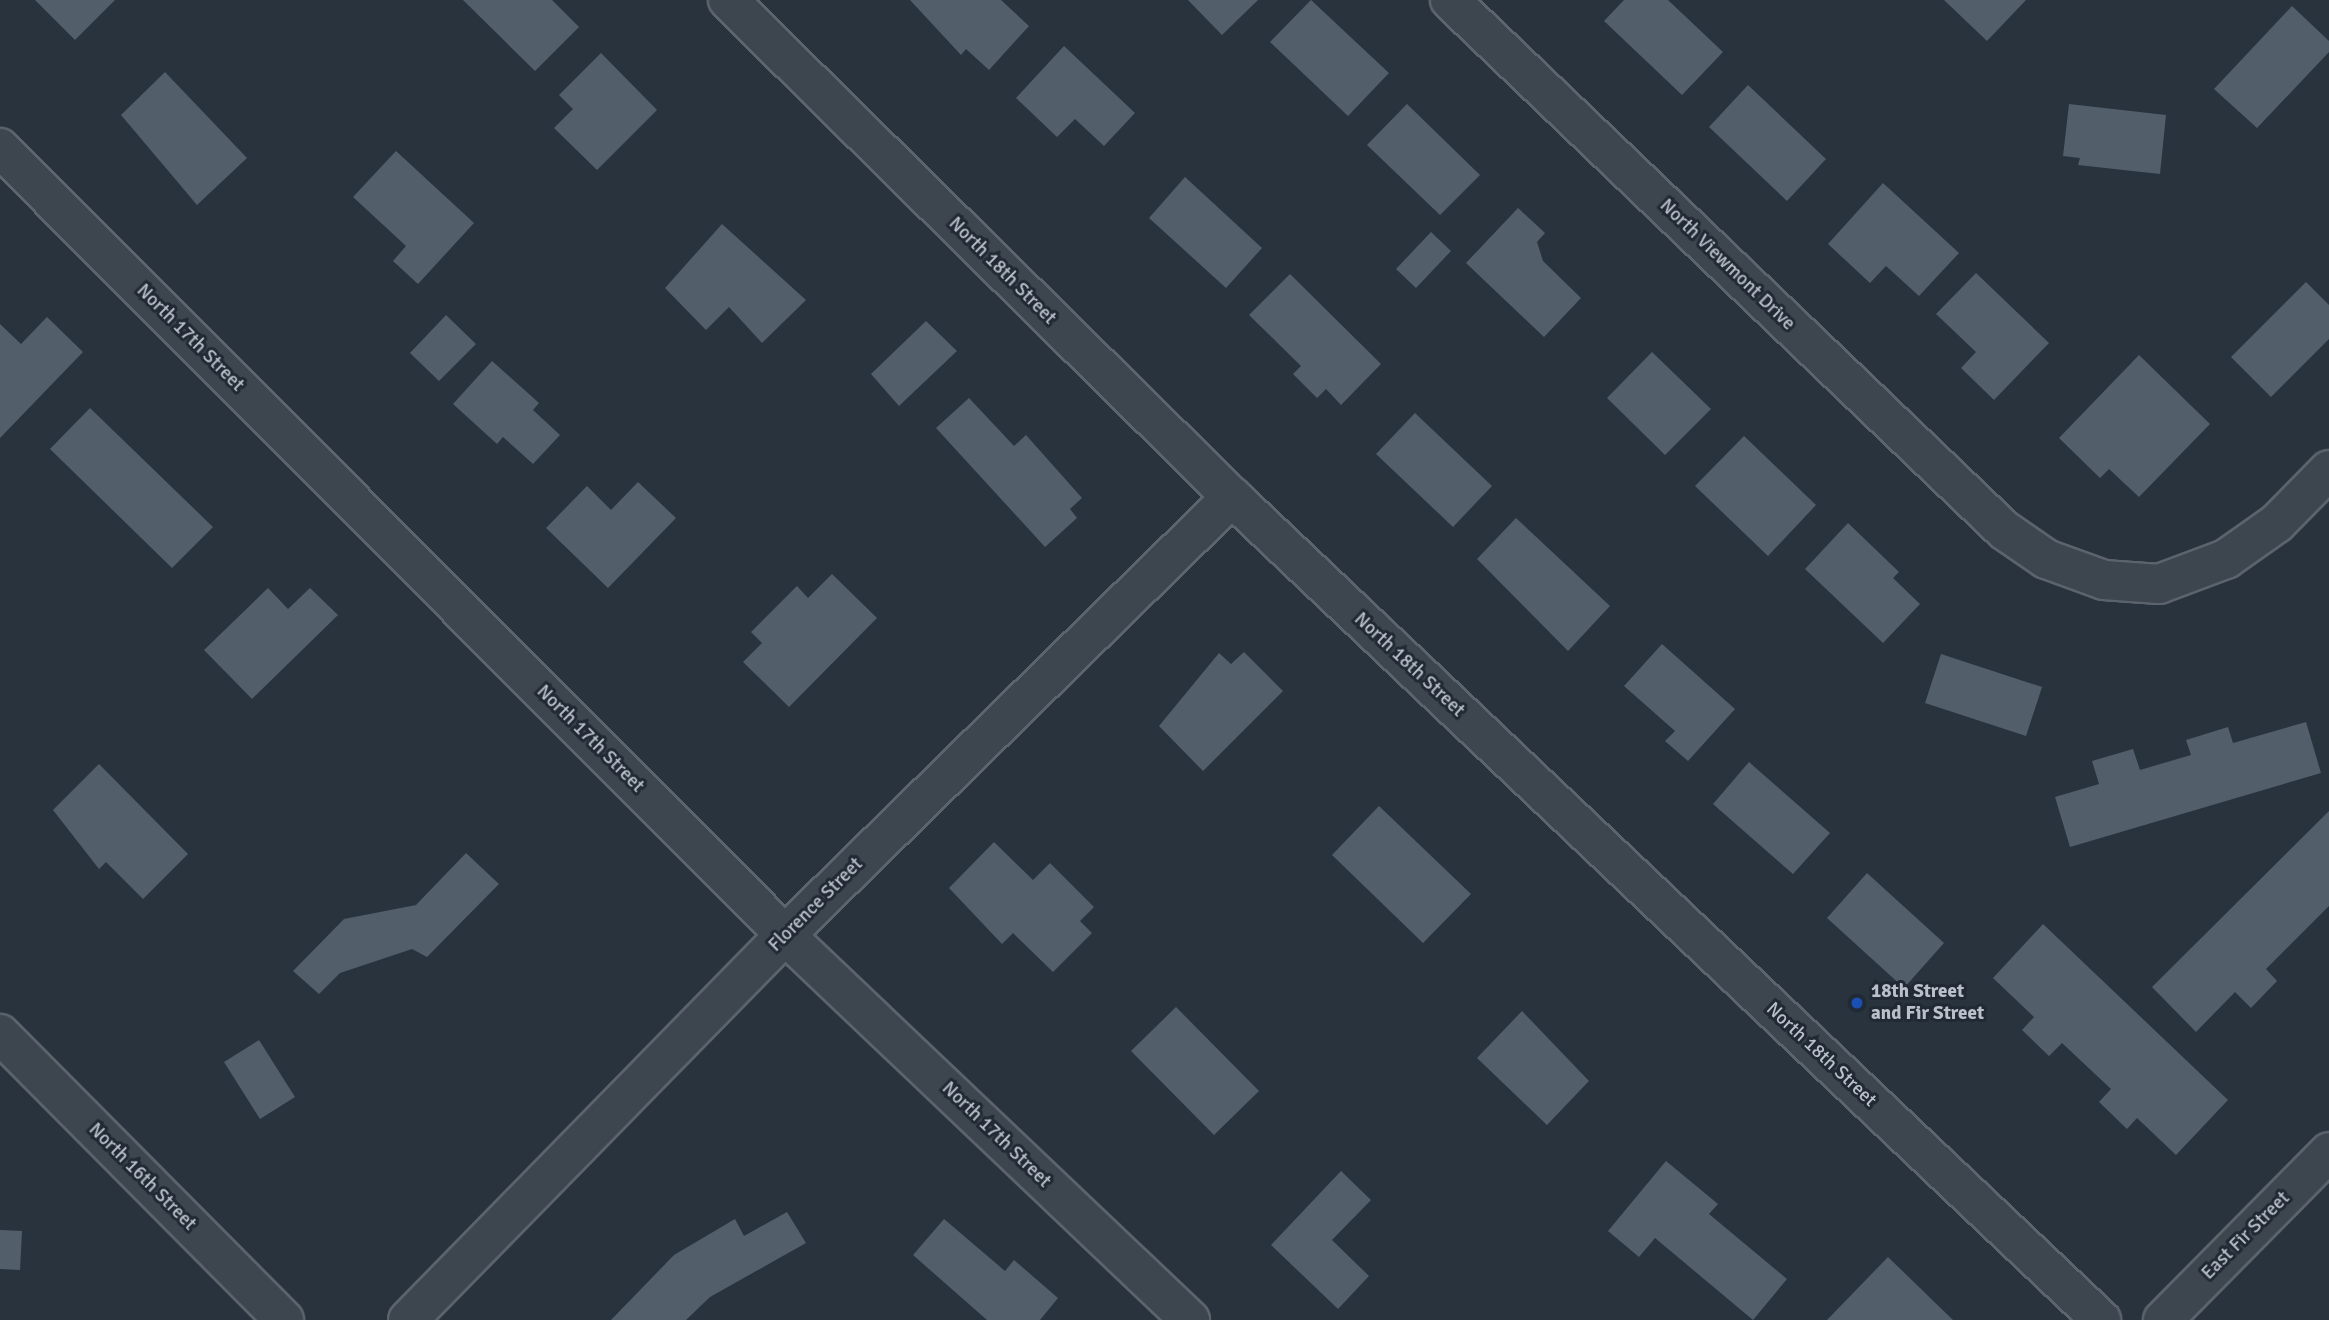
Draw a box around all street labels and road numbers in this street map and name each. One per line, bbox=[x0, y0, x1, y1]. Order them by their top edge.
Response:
street label: North Viewmont Drive bbox=[1655, 195, 1799, 335]
street label: North 18th Street bbox=[944, 213, 1060, 329]
street label: North 17th Street bbox=[132, 280, 248, 396]
street label: North 18th Street bbox=[1349, 608, 1469, 722]
street label: North 17th Street bbox=[532, 681, 648, 797]
street label: Florence Street bbox=[764, 853, 868, 957]
street label: North 18th Street bbox=[1761, 998, 1881, 1112]
street label: North 17th Street bbox=[937, 1077, 1055, 1193]
street label: North 16th Street bbox=[84, 1119, 200, 1235]
street label: East Fir Street bbox=[2197, 1187, 2295, 1285]

